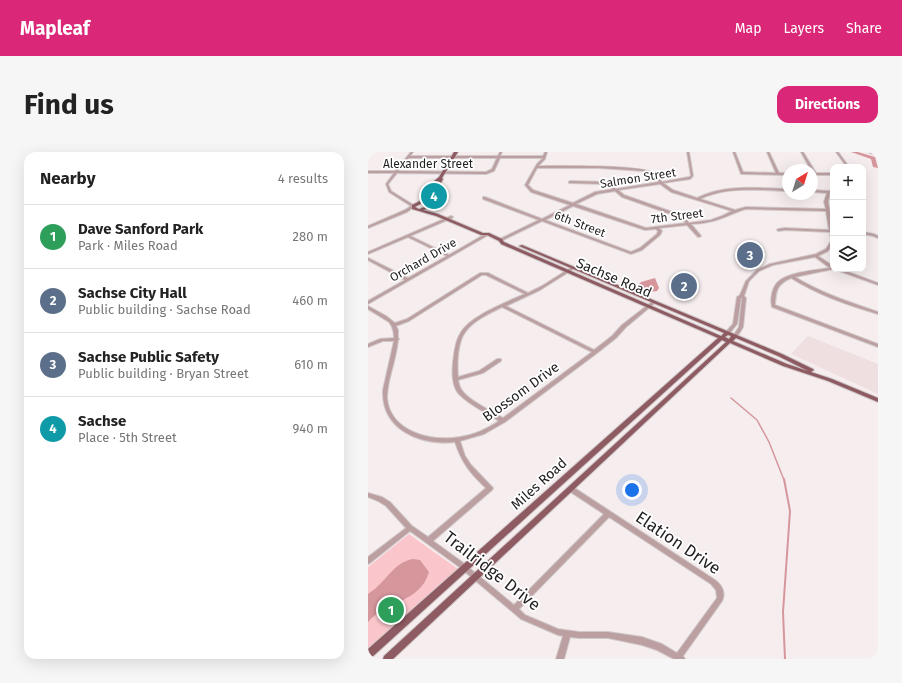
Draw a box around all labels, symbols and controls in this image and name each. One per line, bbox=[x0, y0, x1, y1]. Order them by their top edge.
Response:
text: Mapleaf bbox=[20, 17, 90, 40]
text: Map bbox=[735, 20, 761, 37]
text: Layers bbox=[783, 20, 824, 37]
text: Share bbox=[846, 20, 882, 37]
button: Directions bbox=[777, 86, 878, 123]
text: Find us bbox=[24, 88, 114, 121]
street label: Alexander Street bbox=[383, 157, 474, 171]
north arrow bbox=[782, 164, 818, 200]
map controls bbox=[830, 164, 866, 272]
button: + bbox=[830, 164, 866, 200]
street label: Salmon Street bbox=[599, 165, 678, 191]
text: Nearby bbox=[40, 168, 95, 189]
text: 4 results bbox=[278, 171, 328, 186]
pin: 4 bbox=[421, 181, 447, 211]
button: − bbox=[830, 200, 866, 236]
street label: 7th Street bbox=[650, 206, 705, 226]
street label: 6th Street bbox=[553, 208, 608, 240]
text: Dave Sanford Park bbox=[78, 220, 203, 238]
text: 1 bbox=[50, 229, 56, 244]
text: 280 m bbox=[293, 229, 328, 244]
street label: Orchard Drive bbox=[387, 235, 459, 285]
button: layers bbox=[830, 236, 866, 272]
text: Park · Miles Road bbox=[78, 238, 178, 253]
pin: 3 bbox=[737, 240, 763, 270]
street label: Sachse Road bbox=[574, 254, 654, 302]
pin: 2 bbox=[671, 271, 697, 301]
text: Sachse City Hall bbox=[78, 284, 187, 302]
text: 2 bbox=[50, 293, 56, 308]
text: 460 m bbox=[292, 293, 328, 308]
text: Public building · Sachse Road bbox=[78, 302, 251, 317]
text: Sachse Public Safety bbox=[78, 348, 219, 366]
text: 3 bbox=[50, 357, 56, 372]
text: 610 m bbox=[294, 357, 328, 372]
street label: Blossom Drive bbox=[479, 359, 563, 425]
text: Public building · Bryan Street bbox=[78, 366, 249, 381]
text: Sachse bbox=[78, 412, 126, 430]
text: 4 bbox=[49, 421, 57, 436]
text: 940 m bbox=[293, 421, 328, 436]
text: Place · 5th Street bbox=[78, 430, 177, 445]
street label: Miles Road bbox=[508, 455, 570, 513]
your location bbox=[622, 480, 642, 500]
street label: Elation Drive bbox=[631, 507, 725, 579]
street label: Trailridge Drive bbox=[439, 527, 545, 615]
pin: 1 bbox=[378, 595, 404, 625]

